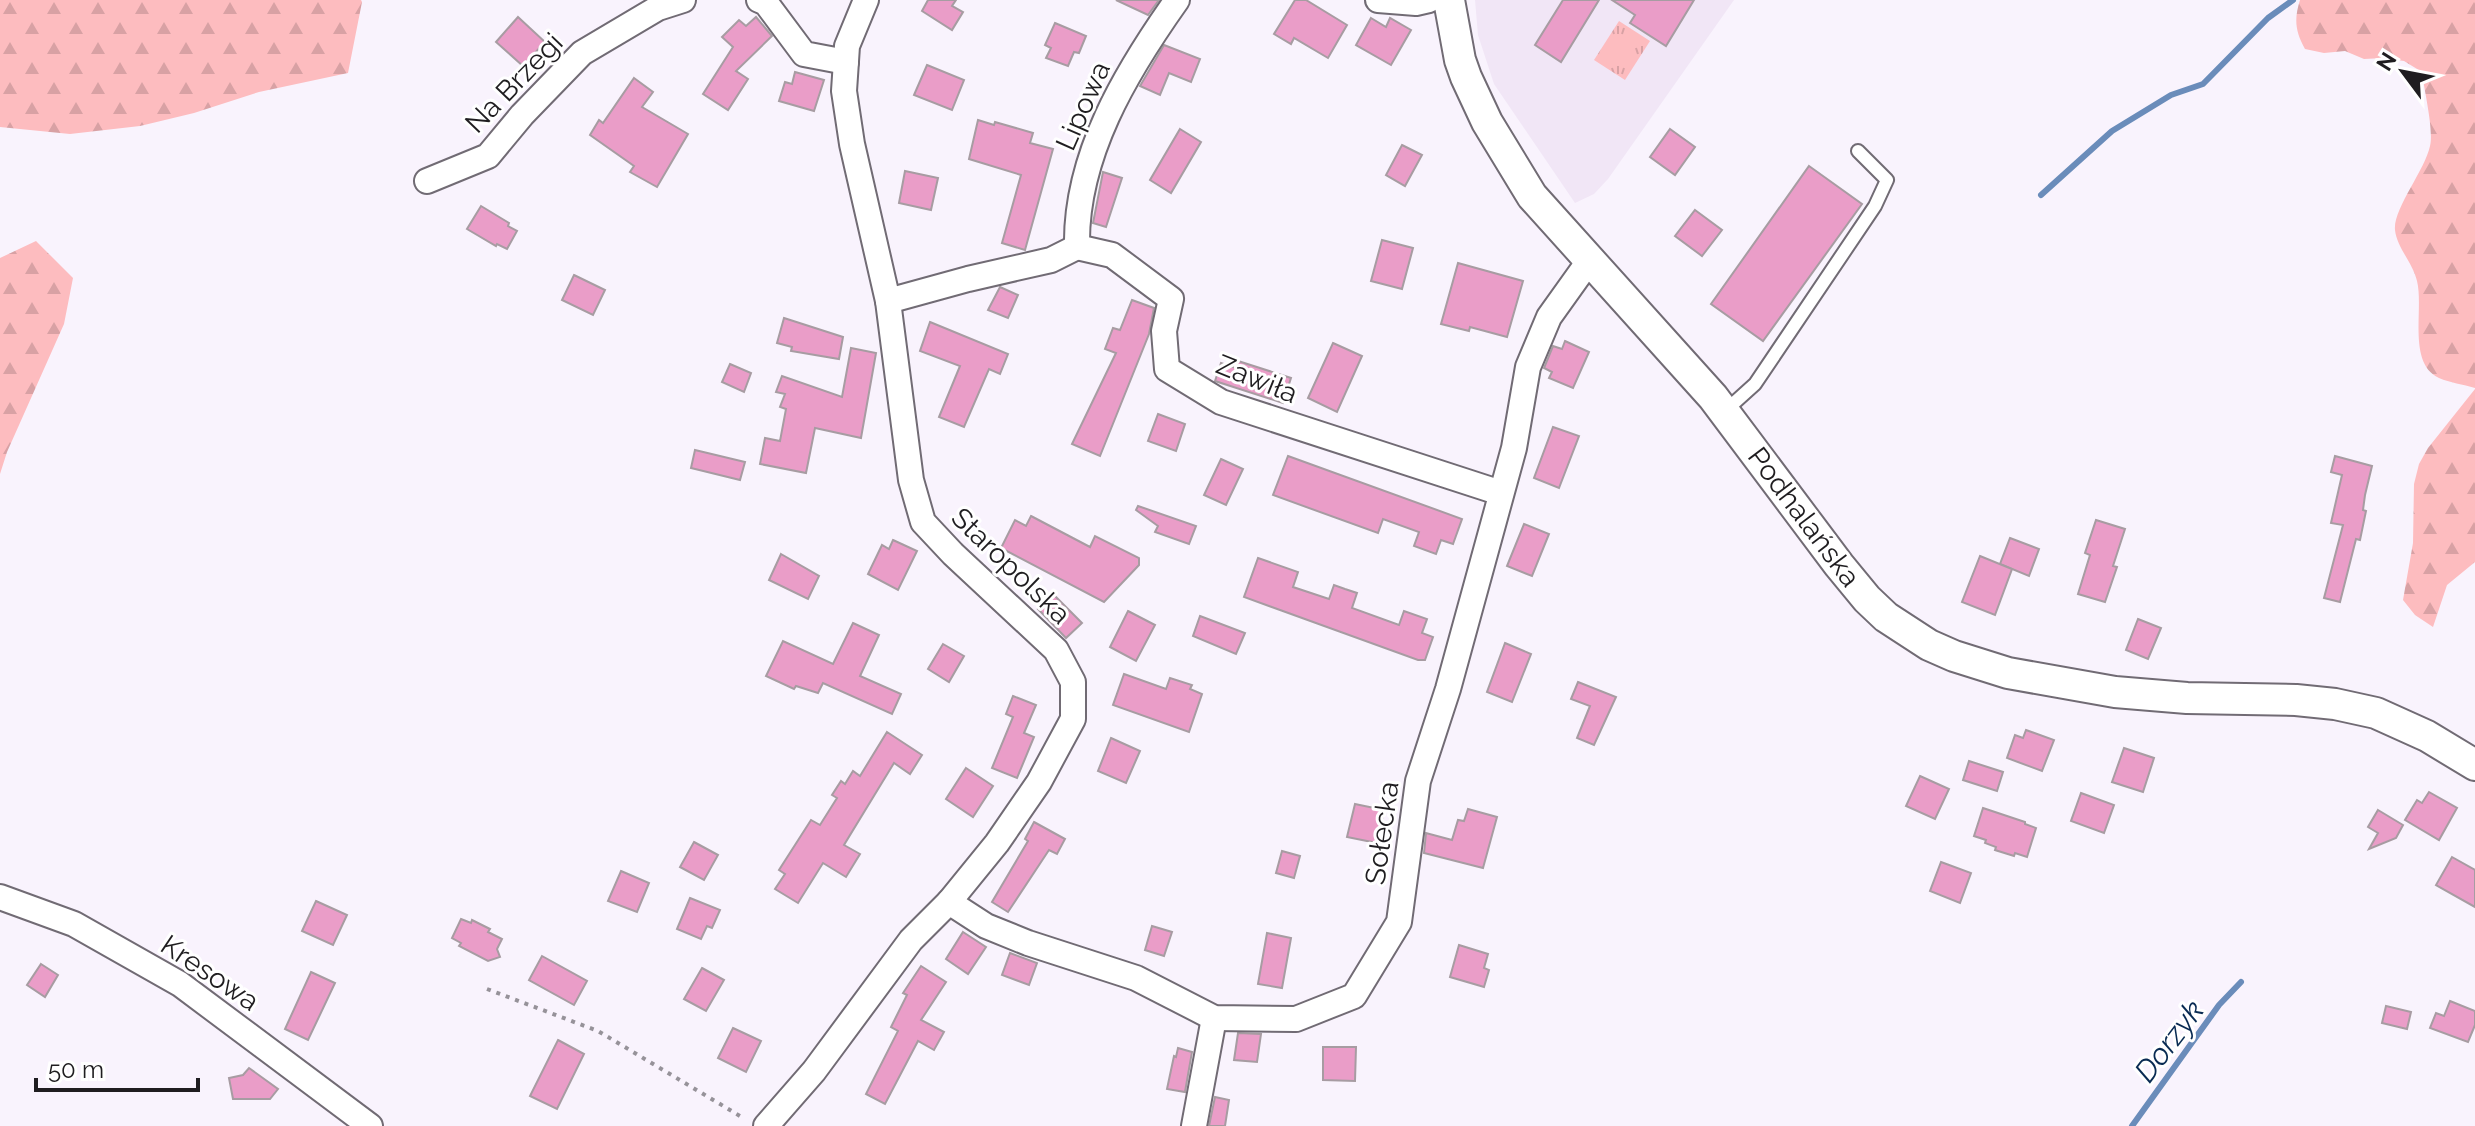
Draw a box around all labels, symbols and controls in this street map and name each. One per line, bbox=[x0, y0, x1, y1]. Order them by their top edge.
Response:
street label: Na Brzegi bbox=[458, 26, 570, 140]
north arrow bbox=[2363, 32, 2443, 112]
text: N bbox=[2371, 47, 2402, 75]
street label: Lipowa bbox=[1049, 57, 1117, 155]
street label: Zawiła bbox=[1212, 348, 1302, 410]
street label: Podhalańska bbox=[1741, 441, 1867, 593]
street label: Staropolska bbox=[945, 501, 1077, 631]
street label: Sołecka bbox=[1358, 779, 1406, 887]
street label: Kresowa bbox=[155, 928, 265, 1018]
water label: Dorzyk bbox=[2127, 993, 2211, 1089]
scale bar bbox=[36, 1042, 198, 1092]
text: 50 m bbox=[48, 1055, 104, 1084]

